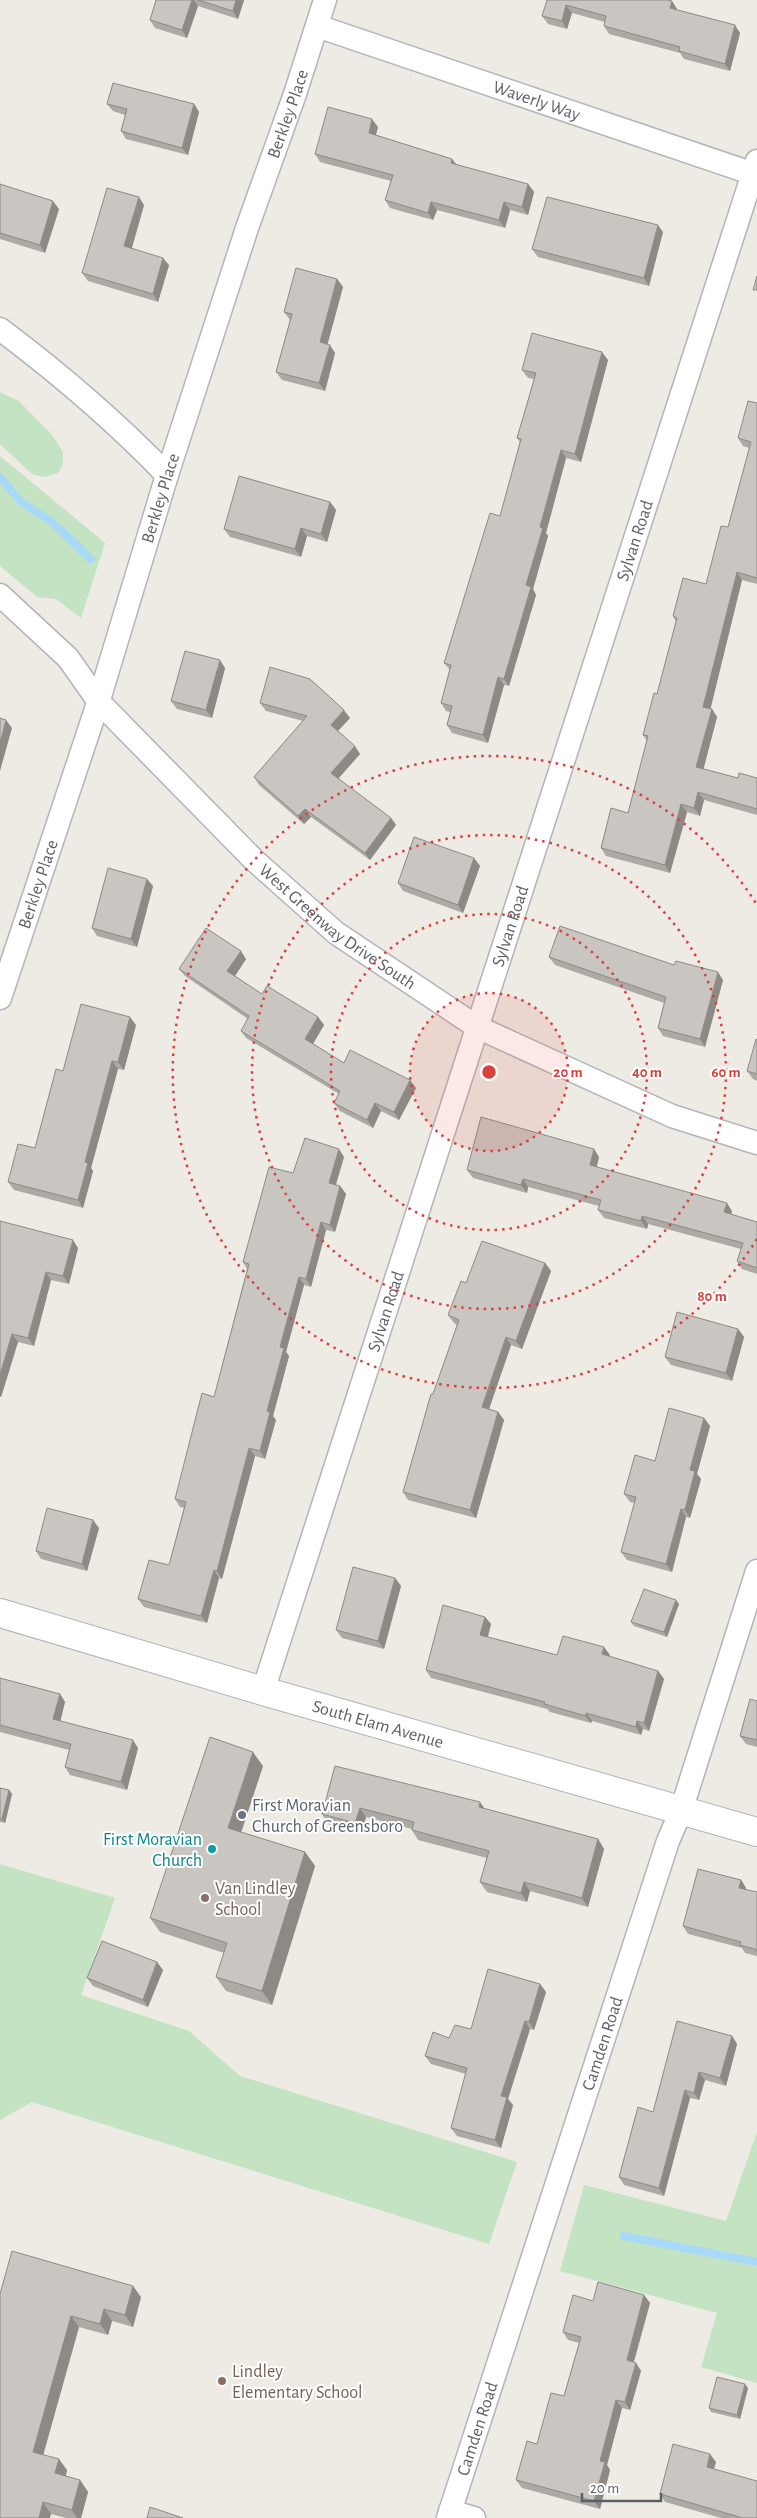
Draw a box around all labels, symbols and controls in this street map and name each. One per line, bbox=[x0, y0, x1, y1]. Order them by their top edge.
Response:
street label: Berkley Place bbox=[265, 67, 312, 161]
street label: Waverly Way bbox=[491, 78, 583, 125]
street label: Berkley Place bbox=[139, 451, 183, 545]
street label: Sylvan Road bbox=[614, 498, 657, 583]
street label: Berkley Place bbox=[16, 838, 62, 931]
street label: West Greenway Drive South bbox=[255, 861, 419, 993]
street label: Sylvan Road bbox=[490, 884, 532, 969]
centre of rings bbox=[480, 1063, 498, 1081]
text: 20 m bbox=[553, 1065, 583, 1080]
text: 40 m bbox=[632, 1065, 662, 1080]
text: 60 m bbox=[711, 1065, 741, 1080]
street label: Sylvan Road bbox=[365, 1269, 408, 1354]
text: 80 m bbox=[697, 1289, 727, 1304]
street label: South Elam Avenue bbox=[310, 1698, 445, 1752]
place label: First Moravian Church of Greensboro bbox=[252, 1797, 403, 1836]
marker: First Moravian Church of Greensboro bbox=[236, 1809, 248, 1821]
place label: First Moravian Church bbox=[103, 1831, 202, 1870]
marker: First Moravian Church bbox=[206, 1843, 218, 1855]
place label: Van Lindley School bbox=[215, 1880, 296, 1919]
marker: Van Lindley School bbox=[199, 1892, 211, 1904]
street label: Camden Road bbox=[580, 1995, 627, 2093]
place label: Lindley Elementary School bbox=[232, 2363, 363, 2402]
marker: Lindley Elementary School bbox=[216, 2375, 228, 2387]
street label: Camden Road bbox=[454, 2380, 502, 2478]
scale bar bbox=[582, 2470, 661, 2502]
text: 20 m bbox=[590, 2481, 619, 2496]

